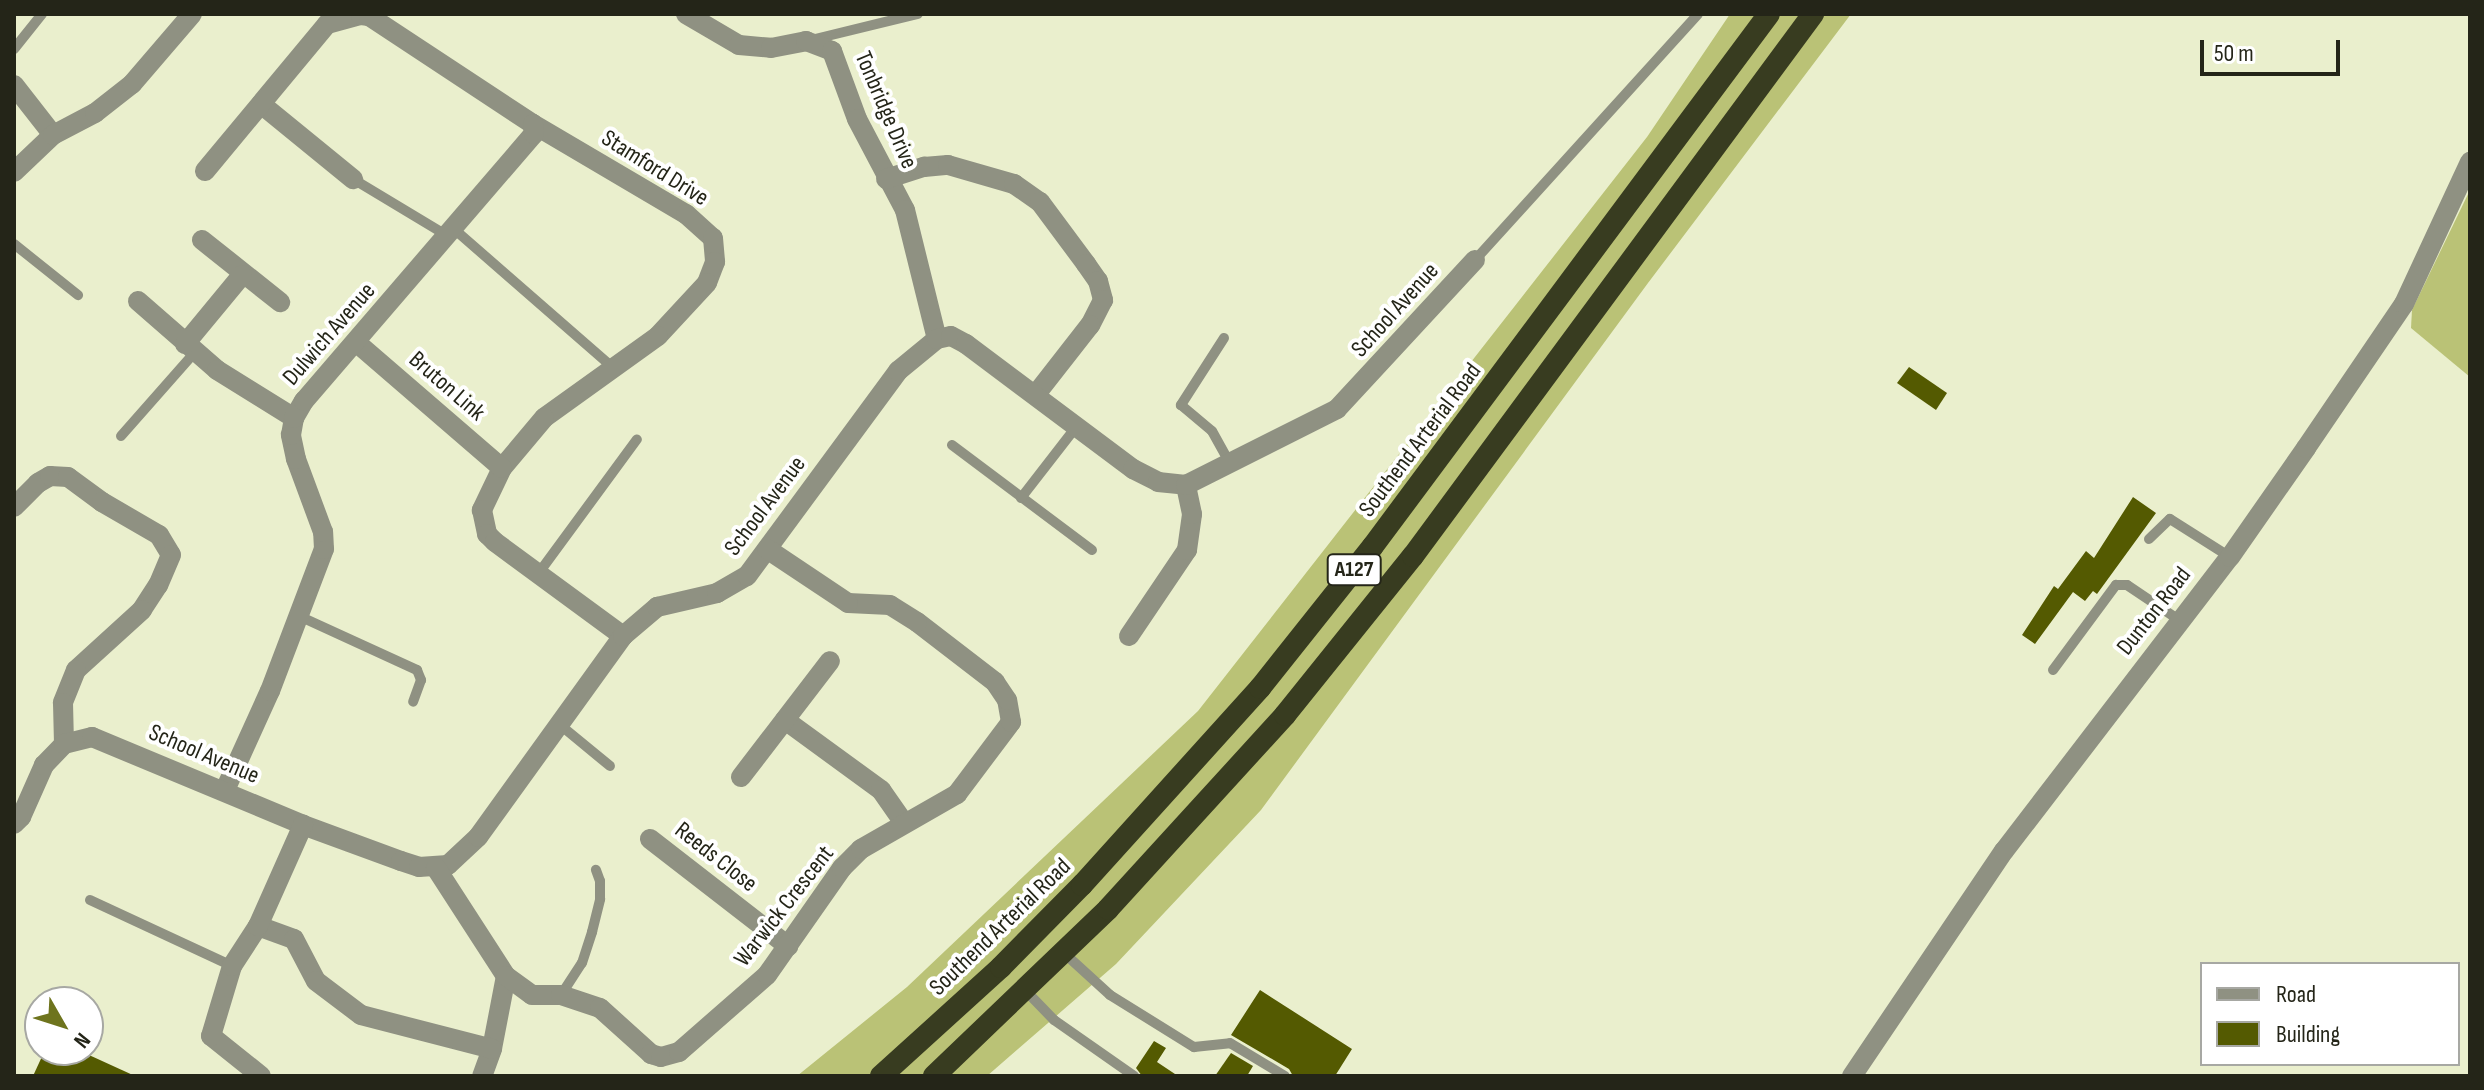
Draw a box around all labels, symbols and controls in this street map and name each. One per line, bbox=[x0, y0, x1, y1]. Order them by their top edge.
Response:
scale bar bbox=[2204, 24, 2344, 74]
text: 50 m bbox=[2214, 39, 2254, 68]
street label: Tonbridge Drive bbox=[848, 47, 924, 173]
street label: Stamford Drive bbox=[596, 124, 714, 212]
street label: School Avenue bbox=[1345, 257, 1445, 363]
street label: Dulwich Avenue bbox=[277, 277, 381, 391]
street label: Bruton Link bbox=[403, 345, 491, 427]
street label: Southend Arterial Road bbox=[1353, 357, 1487, 523]
street label: School Avenue bbox=[718, 451, 812, 561]
road number: A127 bbox=[1326, 552, 1382, 588]
street label: Dunton Road bbox=[2111, 561, 2197, 661]
street label: School Avenue bbox=[145, 718, 263, 790]
street label: Reeds Close bbox=[669, 816, 763, 898]
street label: Warwick Crescent bbox=[728, 840, 840, 972]
street label: Southend Arterial Road bbox=[923, 852, 1077, 1002]
legend bbox=[2200, 962, 2460, 1066]
text: Road bbox=[2276, 980, 2316, 1009]
north arrow bbox=[24, 986, 104, 1066]
text: Building bbox=[2276, 1020, 2340, 1049]
text: N bbox=[67, 1027, 96, 1053]

